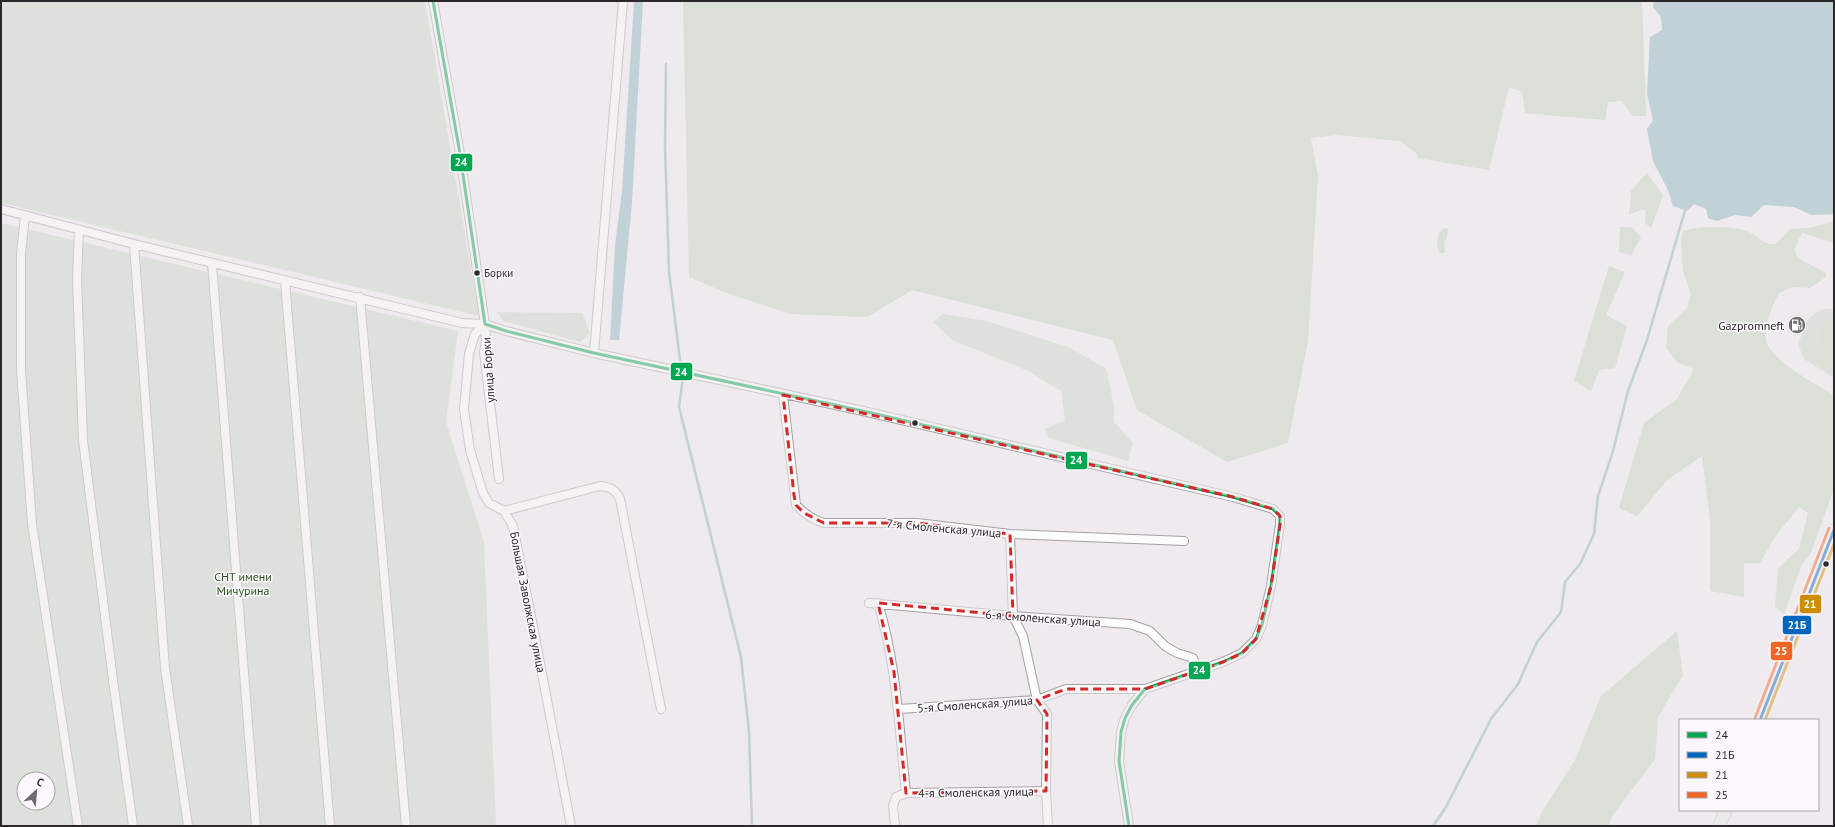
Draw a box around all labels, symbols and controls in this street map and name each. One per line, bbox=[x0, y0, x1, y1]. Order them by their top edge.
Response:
line badge: 24 bbox=[450, 153, 473, 172]
text: 24 bbox=[455, 155, 468, 169]
place label: Борки bbox=[484, 266, 513, 280]
marker: Борки bbox=[472, 268, 482, 278]
fuel station icon: Gazpromneft bbox=[1787, 315, 1807, 335]
place label: Gazpromneft bbox=[1718, 318, 1784, 333]
street label: улица Борки bbox=[478, 337, 498, 403]
line badge: 24 bbox=[670, 362, 693, 381]
text: 24 bbox=[675, 365, 688, 379]
unlabelled marker bbox=[910, 418, 920, 428]
line badge: 24 bbox=[1065, 451, 1088, 470]
text: 24 bbox=[1070, 453, 1083, 467]
street label: 7-я Смоленская улица bbox=[886, 516, 1002, 540]
street label: Большая Заволжская улица bbox=[507, 530, 549, 674]
unlabelled marker bbox=[1821, 559, 1831, 569]
park label: СНТ имени Мичурина bbox=[214, 569, 272, 598]
line badge: 21 bbox=[1799, 594, 1822, 614]
text: 21 bbox=[1804, 597, 1816, 611]
street label: 6-я Смоленская улица bbox=[985, 606, 1101, 630]
line badge: 21Б bbox=[1782, 615, 1812, 635]
text: 21Б bbox=[1788, 618, 1806, 632]
line badge: 25 bbox=[1770, 641, 1793, 661]
text: 25 bbox=[1775, 644, 1787, 658]
line badge: 24 bbox=[1188, 661, 1211, 680]
text: 24 bbox=[1193, 663, 1206, 677]
street label: 5-я Смоленская улица bbox=[917, 692, 1033, 716]
legend bbox=[1679, 719, 1819, 811]
text: 24 bbox=[1715, 727, 1729, 742]
text: 21Б bbox=[1715, 747, 1735, 762]
text: 21 bbox=[1715, 767, 1728, 782]
north arrow bbox=[16, 771, 56, 811]
text: С bbox=[35, 774, 46, 790]
street label: 4-я Смоленская улица bbox=[918, 783, 1034, 801]
text: 25 bbox=[1715, 787, 1728, 802]

